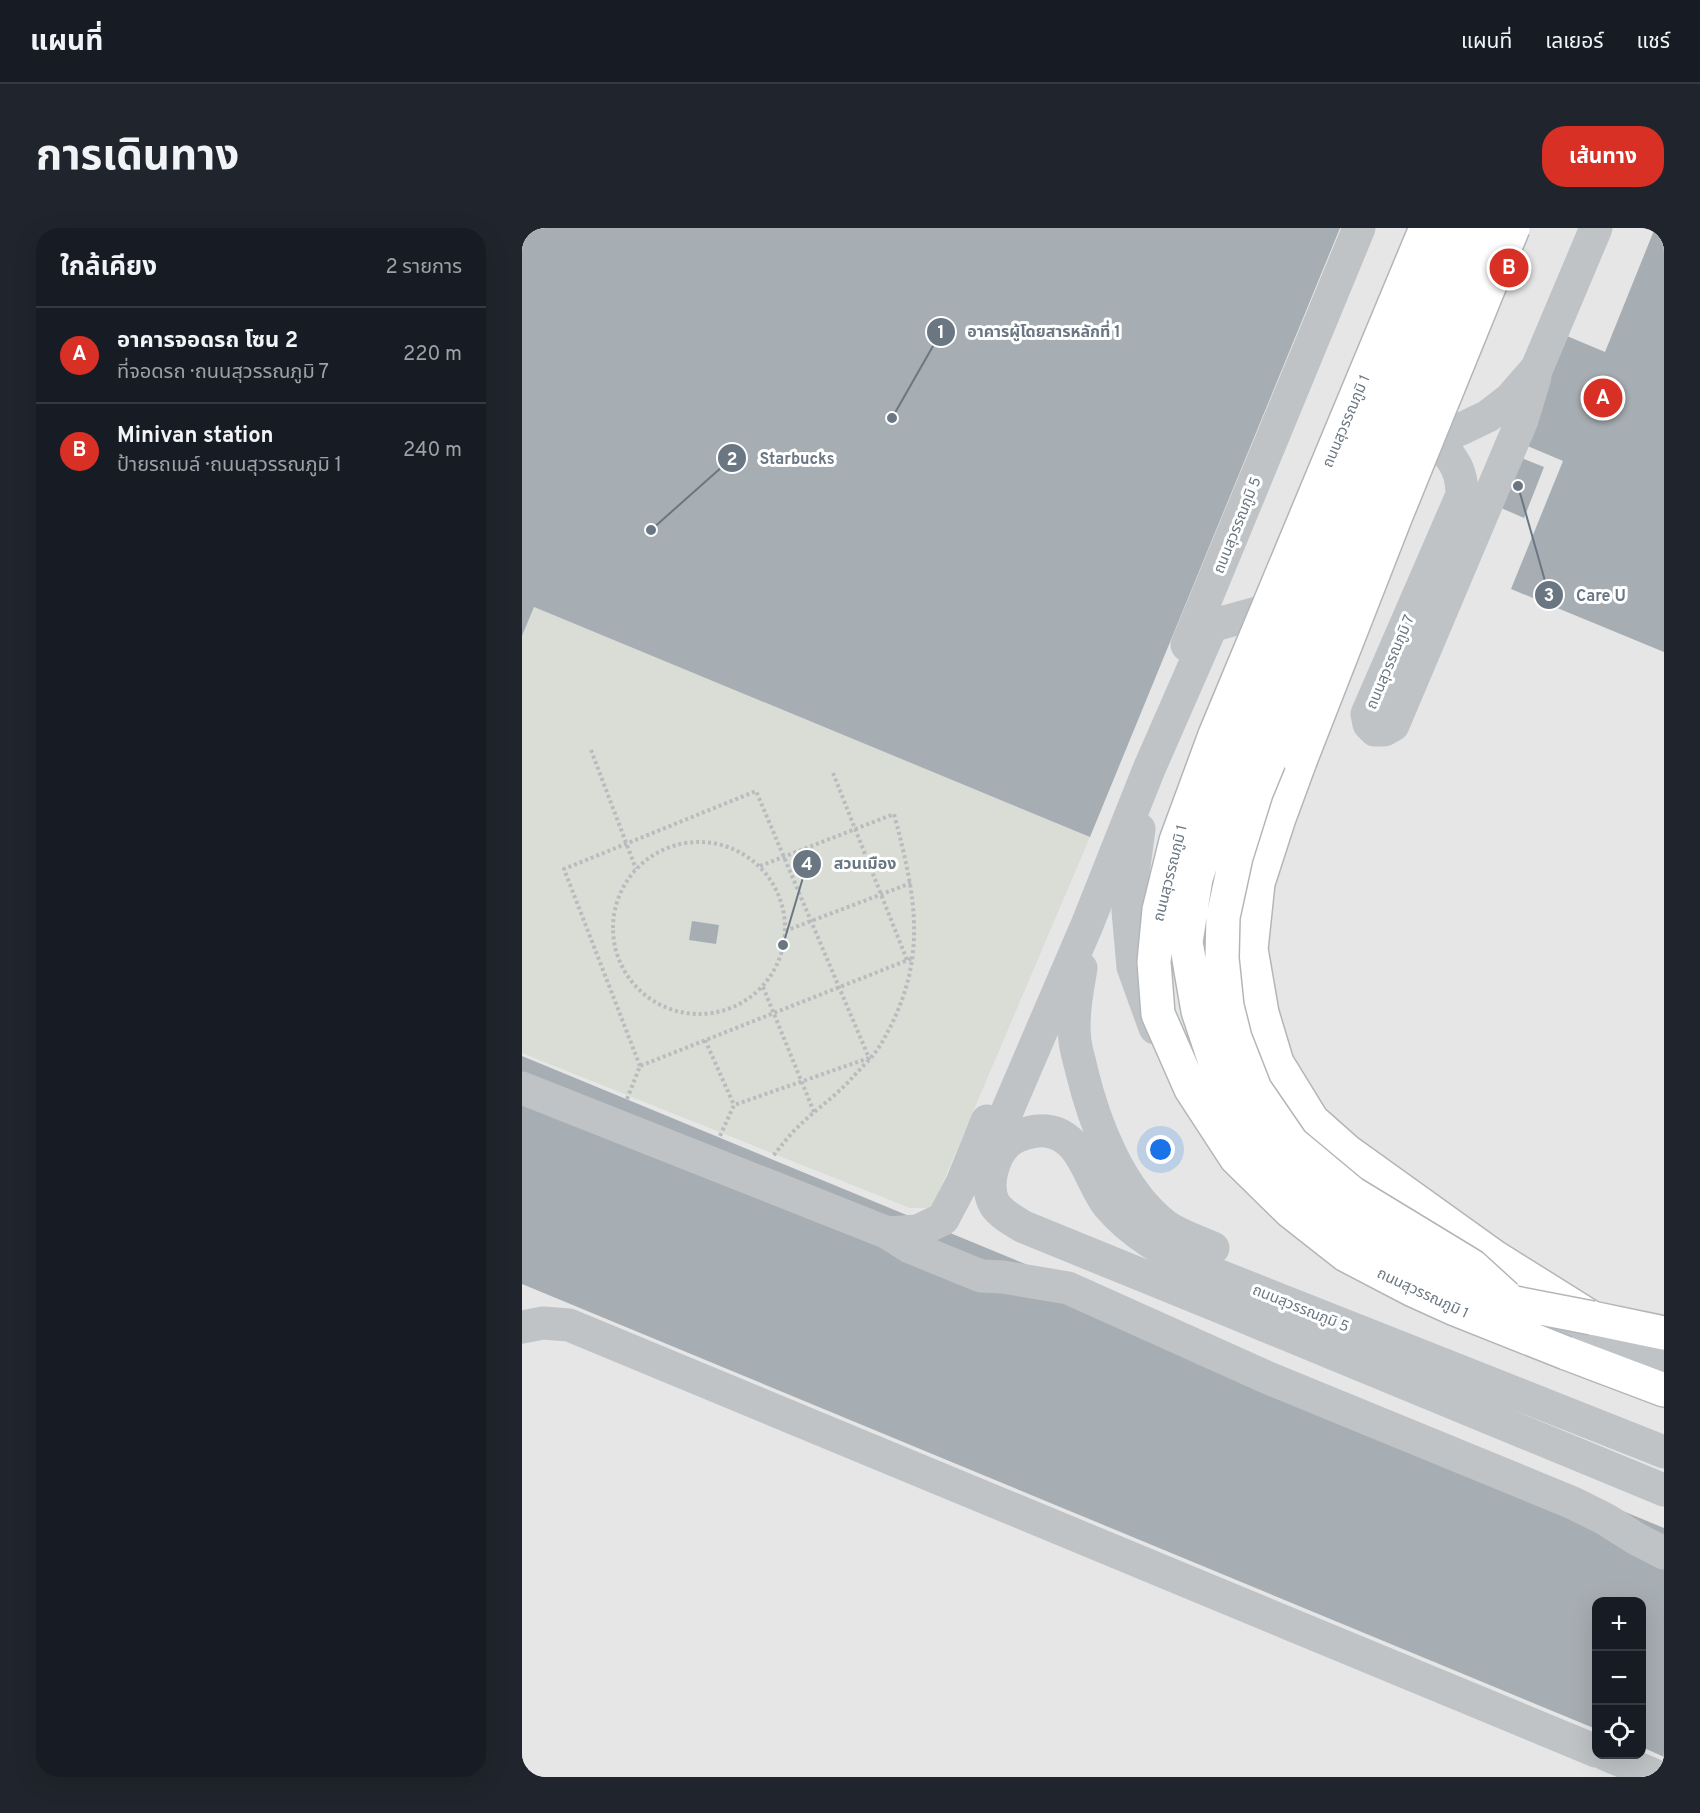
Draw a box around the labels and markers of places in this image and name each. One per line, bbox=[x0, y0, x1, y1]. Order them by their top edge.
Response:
pin: B bbox=[1490, 246, 1528, 291]
callout: อาคารผู้โดยสารหลักที่ 1 bbox=[926, 315, 1133, 349]
pin: A bbox=[1584, 376, 1622, 420]
callout: Starbucks bbox=[717, 441, 846, 475]
callout: Care U bbox=[1534, 578, 1638, 612]
callout: สวนเมือง bbox=[792, 847, 908, 881]

